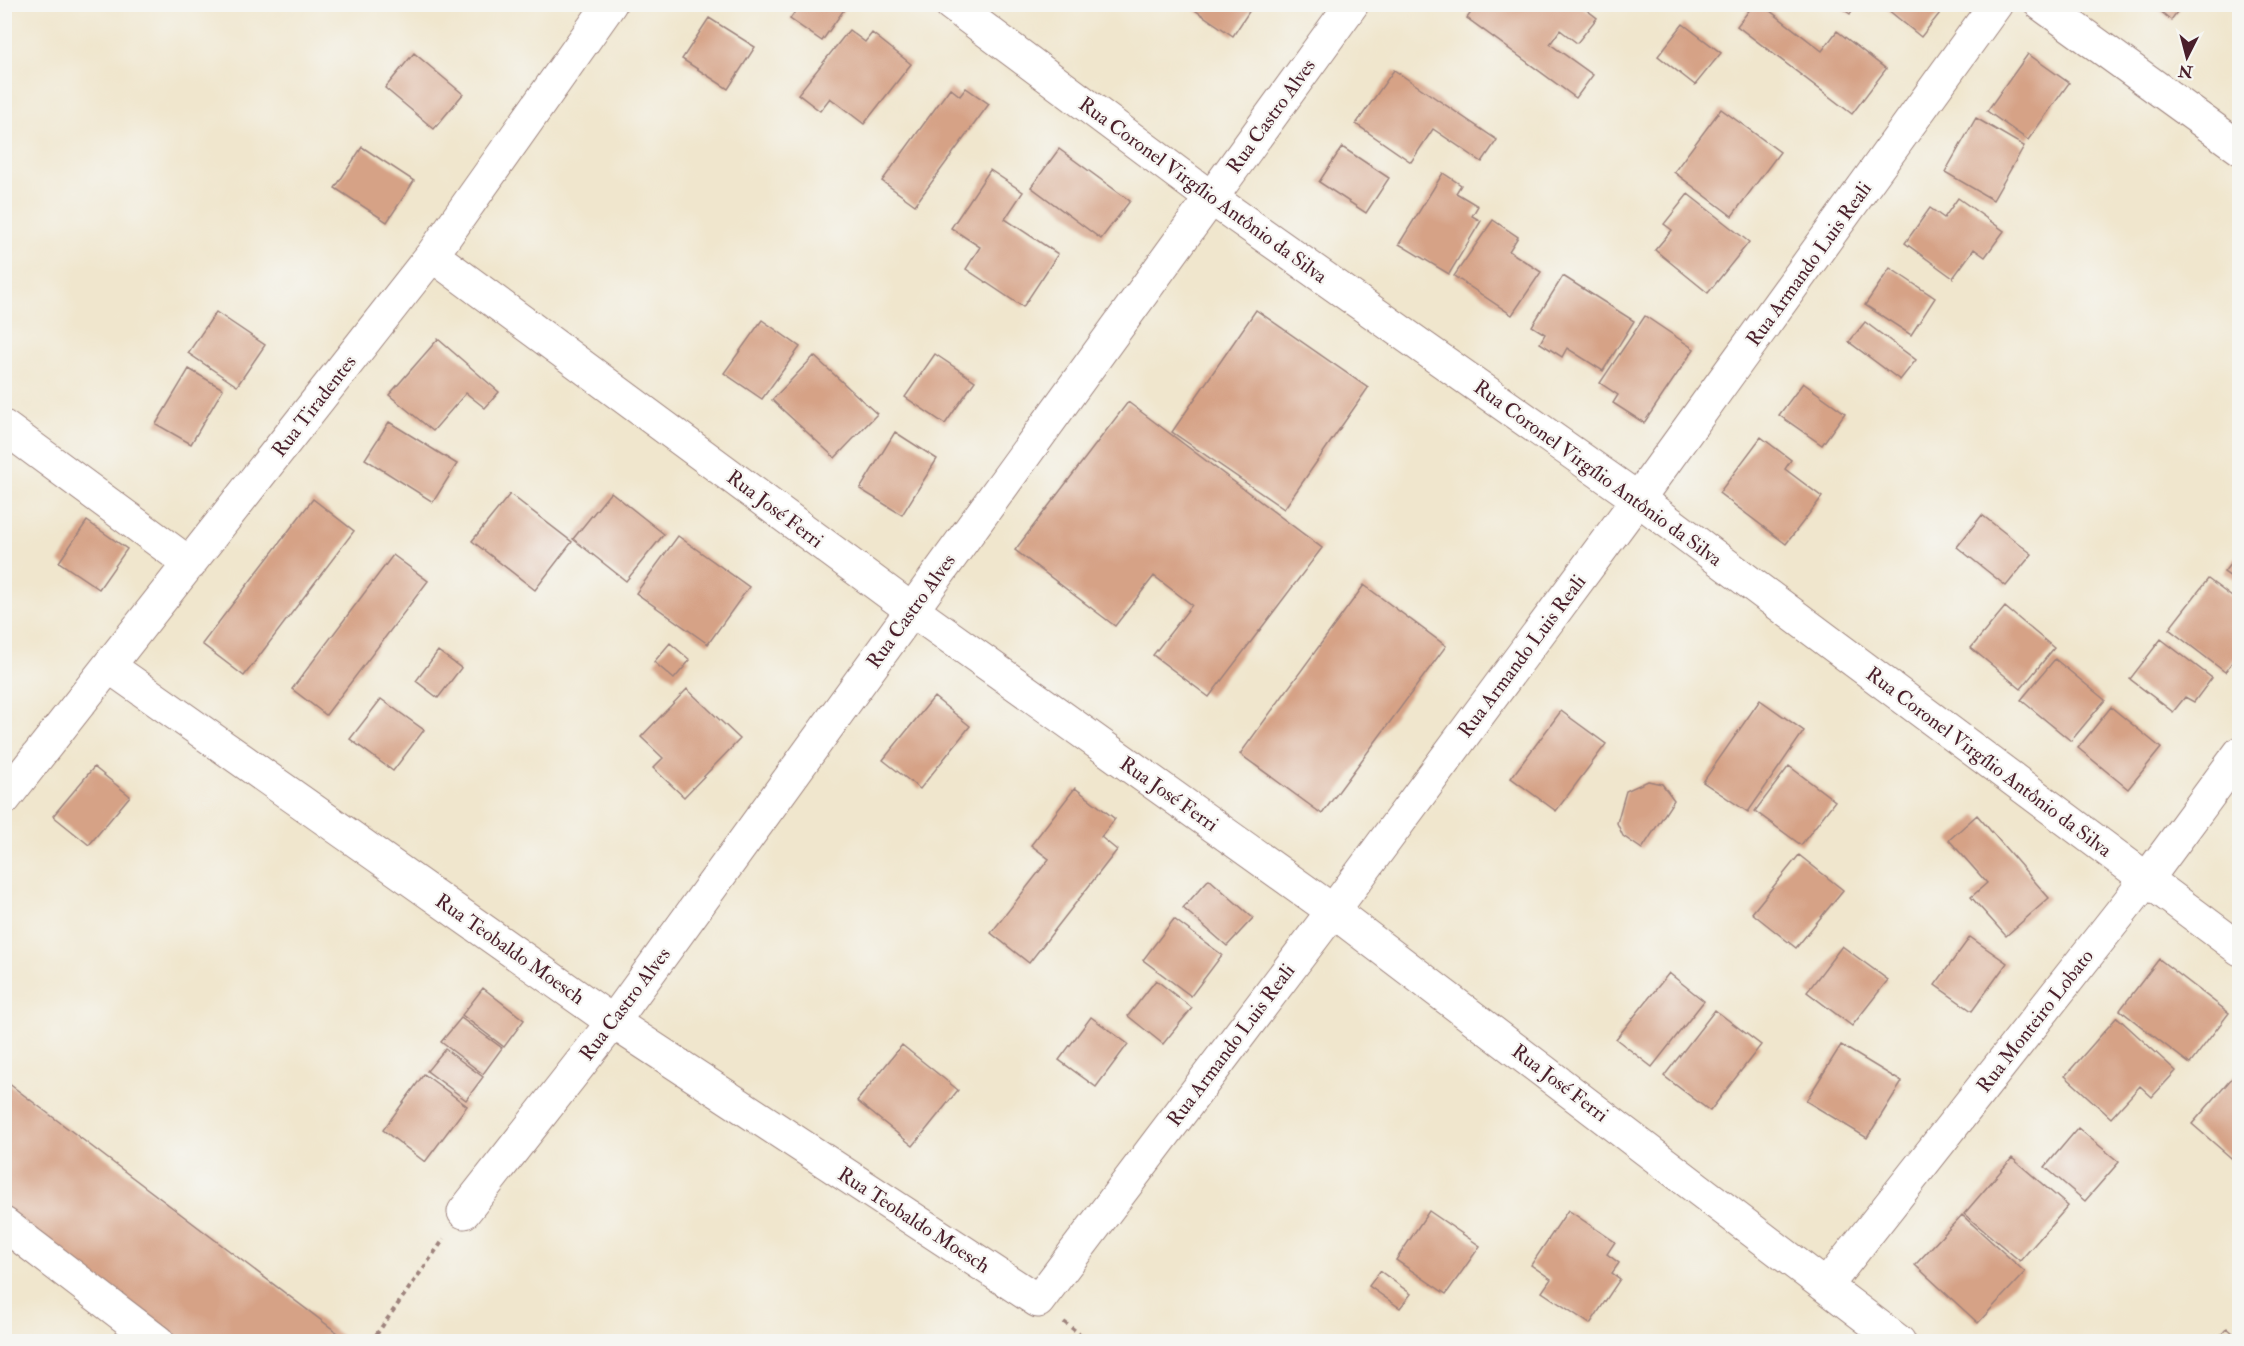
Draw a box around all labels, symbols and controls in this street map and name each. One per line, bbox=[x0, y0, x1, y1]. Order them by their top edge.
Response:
north arrow bbox=[2157, 27, 2217, 87]
street label: Rua Castro Alves bbox=[1221, 54, 1321, 178]
text: N bbox=[2177, 60, 2195, 82]
street label: Rua Coronel Virgílio Antônio da Silva bbox=[1074, 91, 1333, 289]
street label: Rua Armando Luis Reali bbox=[1741, 177, 1877, 351]
street label: Rua Tiradentes bbox=[266, 350, 362, 462]
street label: Rua Coronel Virgílio Antônio da Silva bbox=[1469, 374, 1728, 572]
street label: Rua José Ferri bbox=[722, 465, 828, 553]
street label: Rua Castro Alves bbox=[861, 549, 961, 673]
street label: Rua Armando Luis Reali bbox=[1453, 570, 1591, 742]
street label: Rua Coronel Virgílio Antônio da Silva bbox=[1861, 661, 2117, 863]
street label: Rua José Ferri bbox=[1115, 751, 1223, 837]
street label: Rua Teobaldo Moesch bbox=[431, 888, 590, 1010]
street label: Rua Castro Alves bbox=[574, 942, 676, 1066]
street label: Rua Monteiro Lobato bbox=[1971, 944, 2099, 1098]
street label: Rua Armando Luis Reali bbox=[1162, 959, 1300, 1131]
street label: Rua José Ferri bbox=[1507, 1039, 1613, 1127]
street label: Rua Teobaldo Moesch bbox=[833, 1161, 995, 1279]

